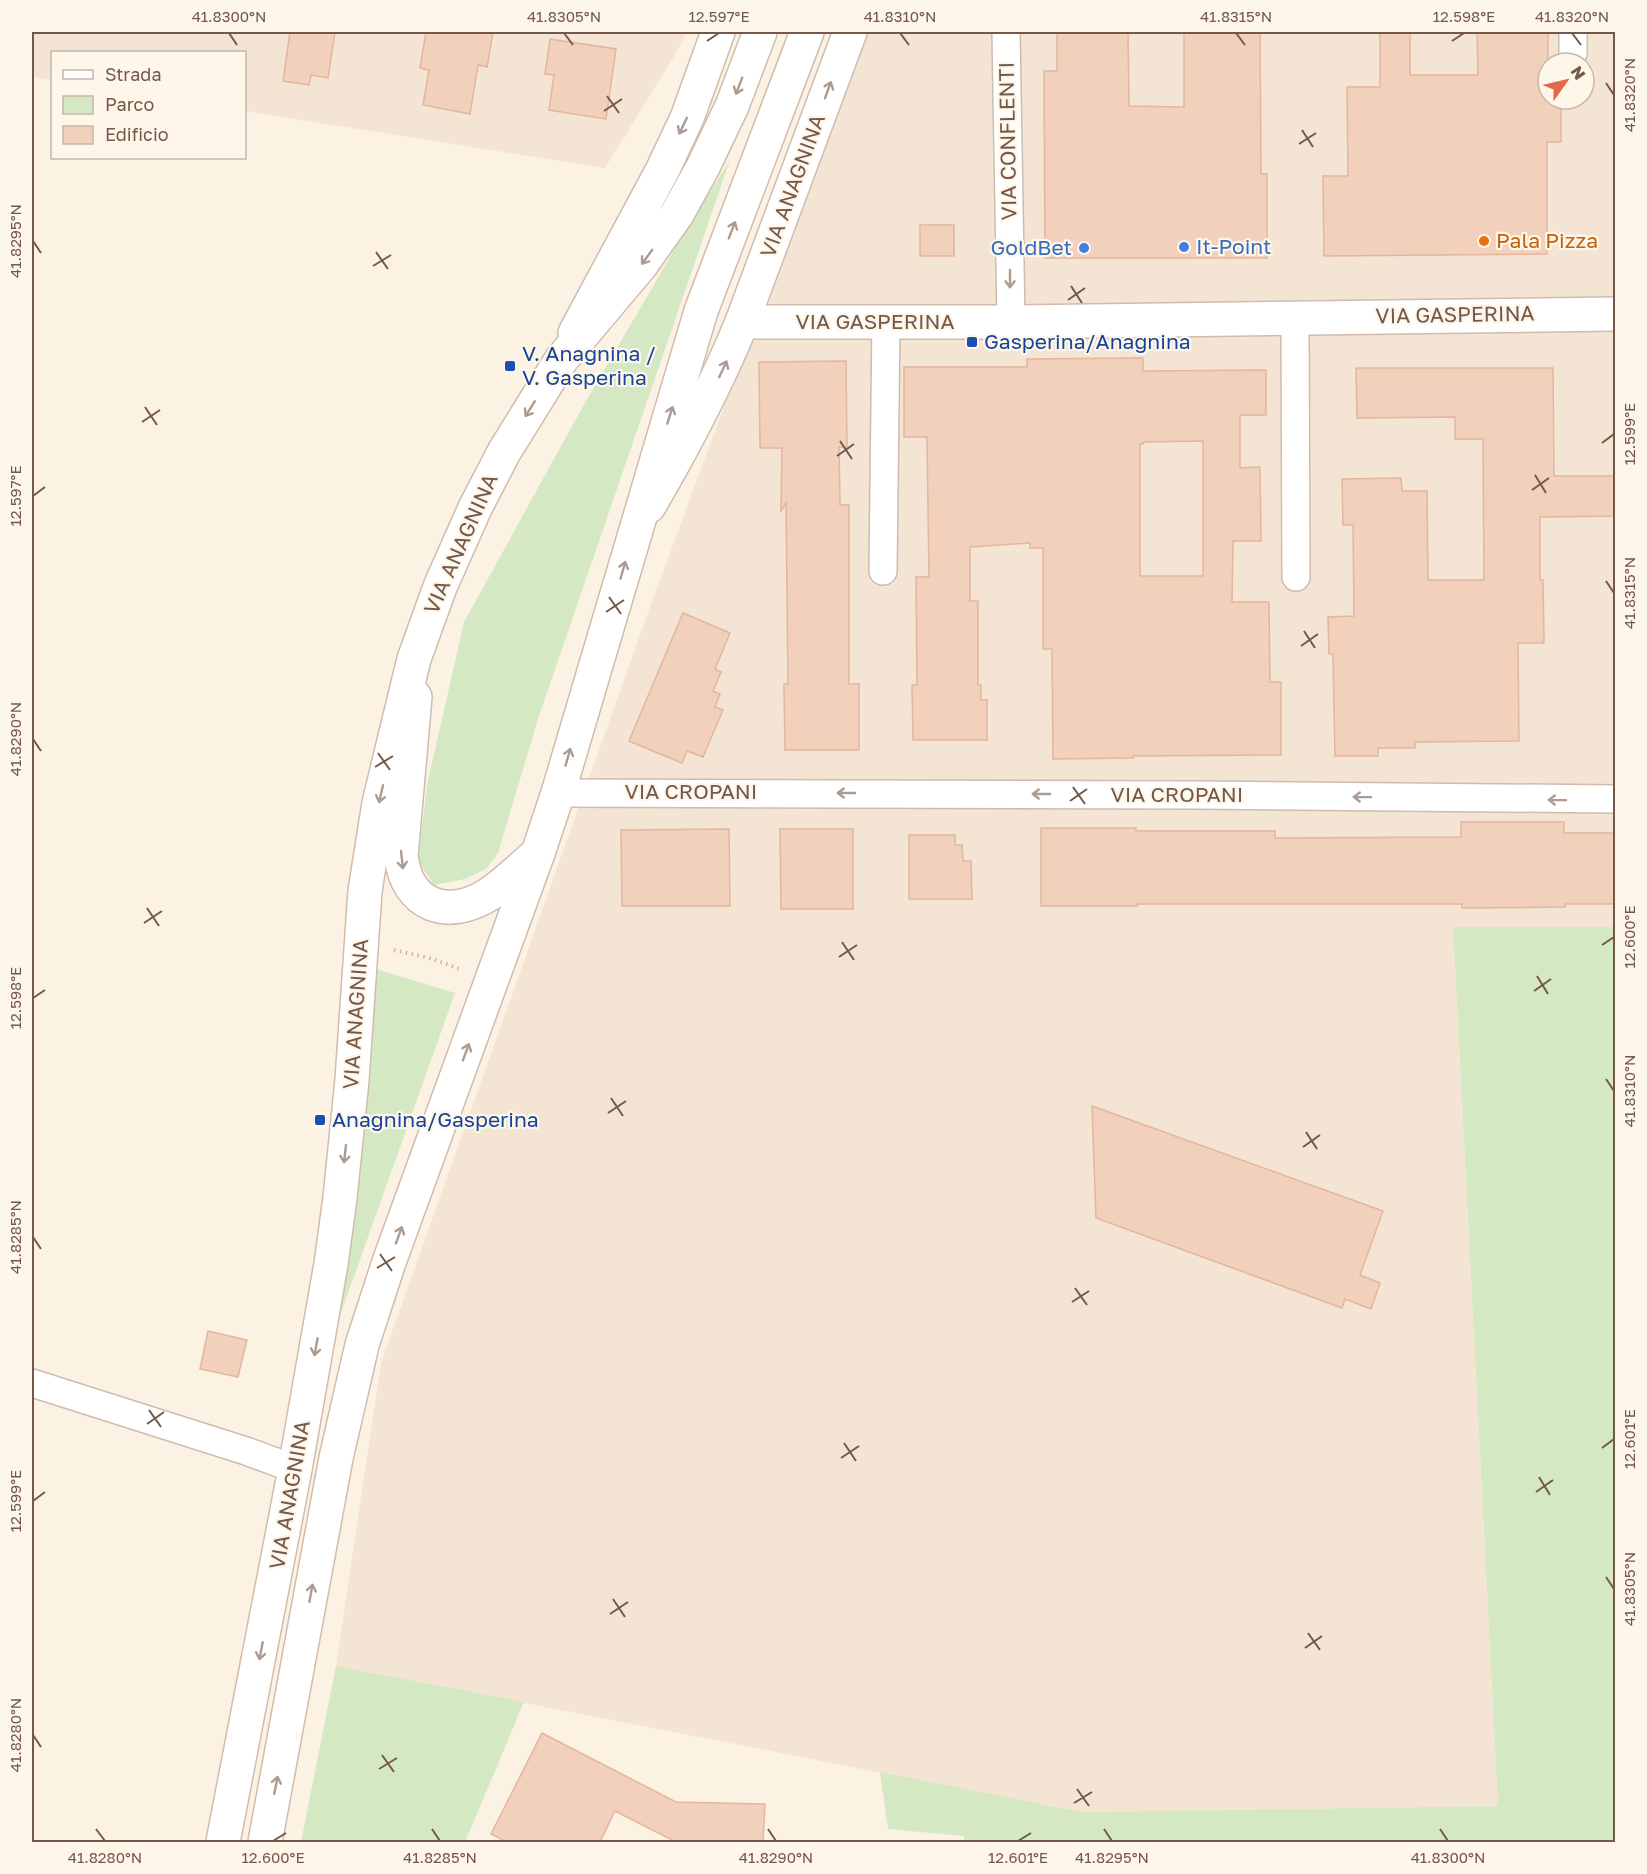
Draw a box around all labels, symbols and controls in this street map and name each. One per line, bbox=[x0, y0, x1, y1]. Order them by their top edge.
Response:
text: 41.8300°N bbox=[192, 7, 266, 25]
text: 41.8305°N bbox=[527, 7, 601, 25]
text: 12.597°E bbox=[688, 7, 750, 25]
text: 41.8310°N bbox=[864, 7, 936, 25]
text: 41.8315°N bbox=[1200, 7, 1272, 25]
text: 12.598°E bbox=[1433, 7, 1495, 25]
text: 41.8320°N bbox=[1535, 7, 1609, 25]
legend bbox=[51, 51, 246, 159]
north arrow bbox=[1536, 51, 1596, 111]
text: 41.8320°N bbox=[1620, 58, 1638, 132]
street label: VIA CONFLENTI bbox=[993, 61, 1021, 221]
text: N bbox=[1567, 62, 1590, 83]
text: Strada bbox=[105, 63, 162, 85]
one-way arrow bbox=[733, 76, 744, 95]
one-way arrow bbox=[824, 82, 835, 100]
text: Parco bbox=[105, 93, 154, 115]
street label: VIA ANAGNINA bbox=[754, 110, 830, 261]
one-way arrow bbox=[677, 116, 689, 134]
text: Edificio bbox=[105, 123, 169, 145]
text: 41.8295°N bbox=[6, 204, 24, 278]
one-way arrow bbox=[727, 221, 738, 240]
place label: Pala Pizza bbox=[1496, 227, 1598, 253]
place label: It-Point bbox=[1196, 233, 1271, 259]
place label: GoldBet bbox=[991, 234, 1072, 260]
marker: Pala Pizza bbox=[1477, 234, 1491, 248]
marker: It-Point bbox=[1177, 240, 1191, 254]
marker: GoldBet bbox=[1077, 241, 1091, 255]
one-way arrow bbox=[641, 249, 653, 265]
one-way arrow bbox=[1004, 268, 1016, 288]
street label: VIA GASPERINA bbox=[1375, 300, 1535, 328]
street label: VIA GASPERINA bbox=[795, 308, 955, 334]
place label: Gasperina/Anagnina bbox=[984, 328, 1191, 354]
marker: Gasperina/Anagnina bbox=[965, 335, 979, 349]
place label: V. Anagnina / V. Gasperina bbox=[522, 340, 656, 390]
marker: V. Anagnina / V. Gasperina bbox=[503, 359, 517, 373]
one-way arrow bbox=[717, 360, 729, 378]
one-way arrow bbox=[523, 400, 535, 417]
text: 12.599°E bbox=[1620, 403, 1638, 465]
one-way arrow bbox=[665, 406, 676, 425]
text: 12.597°E bbox=[6, 465, 24, 527]
street label: VIA ANAGNINA bbox=[417, 469, 503, 618]
text: 41.8315°N bbox=[1620, 557, 1638, 629]
one-way arrow bbox=[618, 561, 629, 580]
text: 41.8290°N bbox=[6, 702, 24, 776]
one-way arrow bbox=[563, 748, 574, 767]
street label: VIA CROPANI bbox=[625, 778, 757, 804]
street label: VIA CROPANI bbox=[1111, 781, 1243, 807]
one-way arrow bbox=[375, 784, 387, 803]
one-way arrow bbox=[837, 787, 857, 799]
one-way arrow bbox=[1032, 788, 1052, 800]
one-way arrow bbox=[1353, 791, 1373, 803]
one-way arrow bbox=[1548, 794, 1568, 806]
one-way arrow bbox=[397, 850, 408, 870]
text: 12.600°E bbox=[1620, 905, 1638, 969]
street label: VIA ANAGNINA bbox=[337, 938, 373, 1090]
text: 12.598°E bbox=[6, 967, 24, 1029]
one-way arrow bbox=[461, 1043, 472, 1062]
text: 41.8310°N bbox=[1620, 1055, 1638, 1127]
place label: Anagnina/Gasperina bbox=[332, 1106, 539, 1132]
marker: Anagnina/Gasperina bbox=[313, 1113, 327, 1127]
one-way arrow bbox=[339, 1144, 350, 1164]
text: 41.8285°N bbox=[6, 1200, 24, 1274]
one-way arrow bbox=[394, 1227, 405, 1245]
one-way arrow bbox=[310, 1337, 321, 1357]
text: 12.601°E bbox=[1620, 1409, 1638, 1469]
street label: VIA ANAGNINA bbox=[263, 1418, 315, 1571]
text: 12.599°E bbox=[6, 1470, 24, 1532]
text: 41.8305°N bbox=[1620, 1552, 1638, 1626]
one-way arrow bbox=[306, 1584, 317, 1604]
one-way arrow bbox=[255, 1640, 266, 1660]
text: 41.8280°N bbox=[6, 1698, 24, 1772]
one-way arrow bbox=[271, 1776, 282, 1795]
text: 41.8280°N bbox=[68, 1848, 142, 1866]
text: 12.600°E bbox=[241, 1848, 305, 1866]
text: 41.8285°N bbox=[403, 1848, 477, 1866]
text: 41.8290°N bbox=[739, 1848, 813, 1866]
text: 12.601°E bbox=[988, 1848, 1048, 1866]
text: 41.8295°N bbox=[1075, 1848, 1149, 1866]
text: 41.8300°N bbox=[1411, 1848, 1485, 1866]

